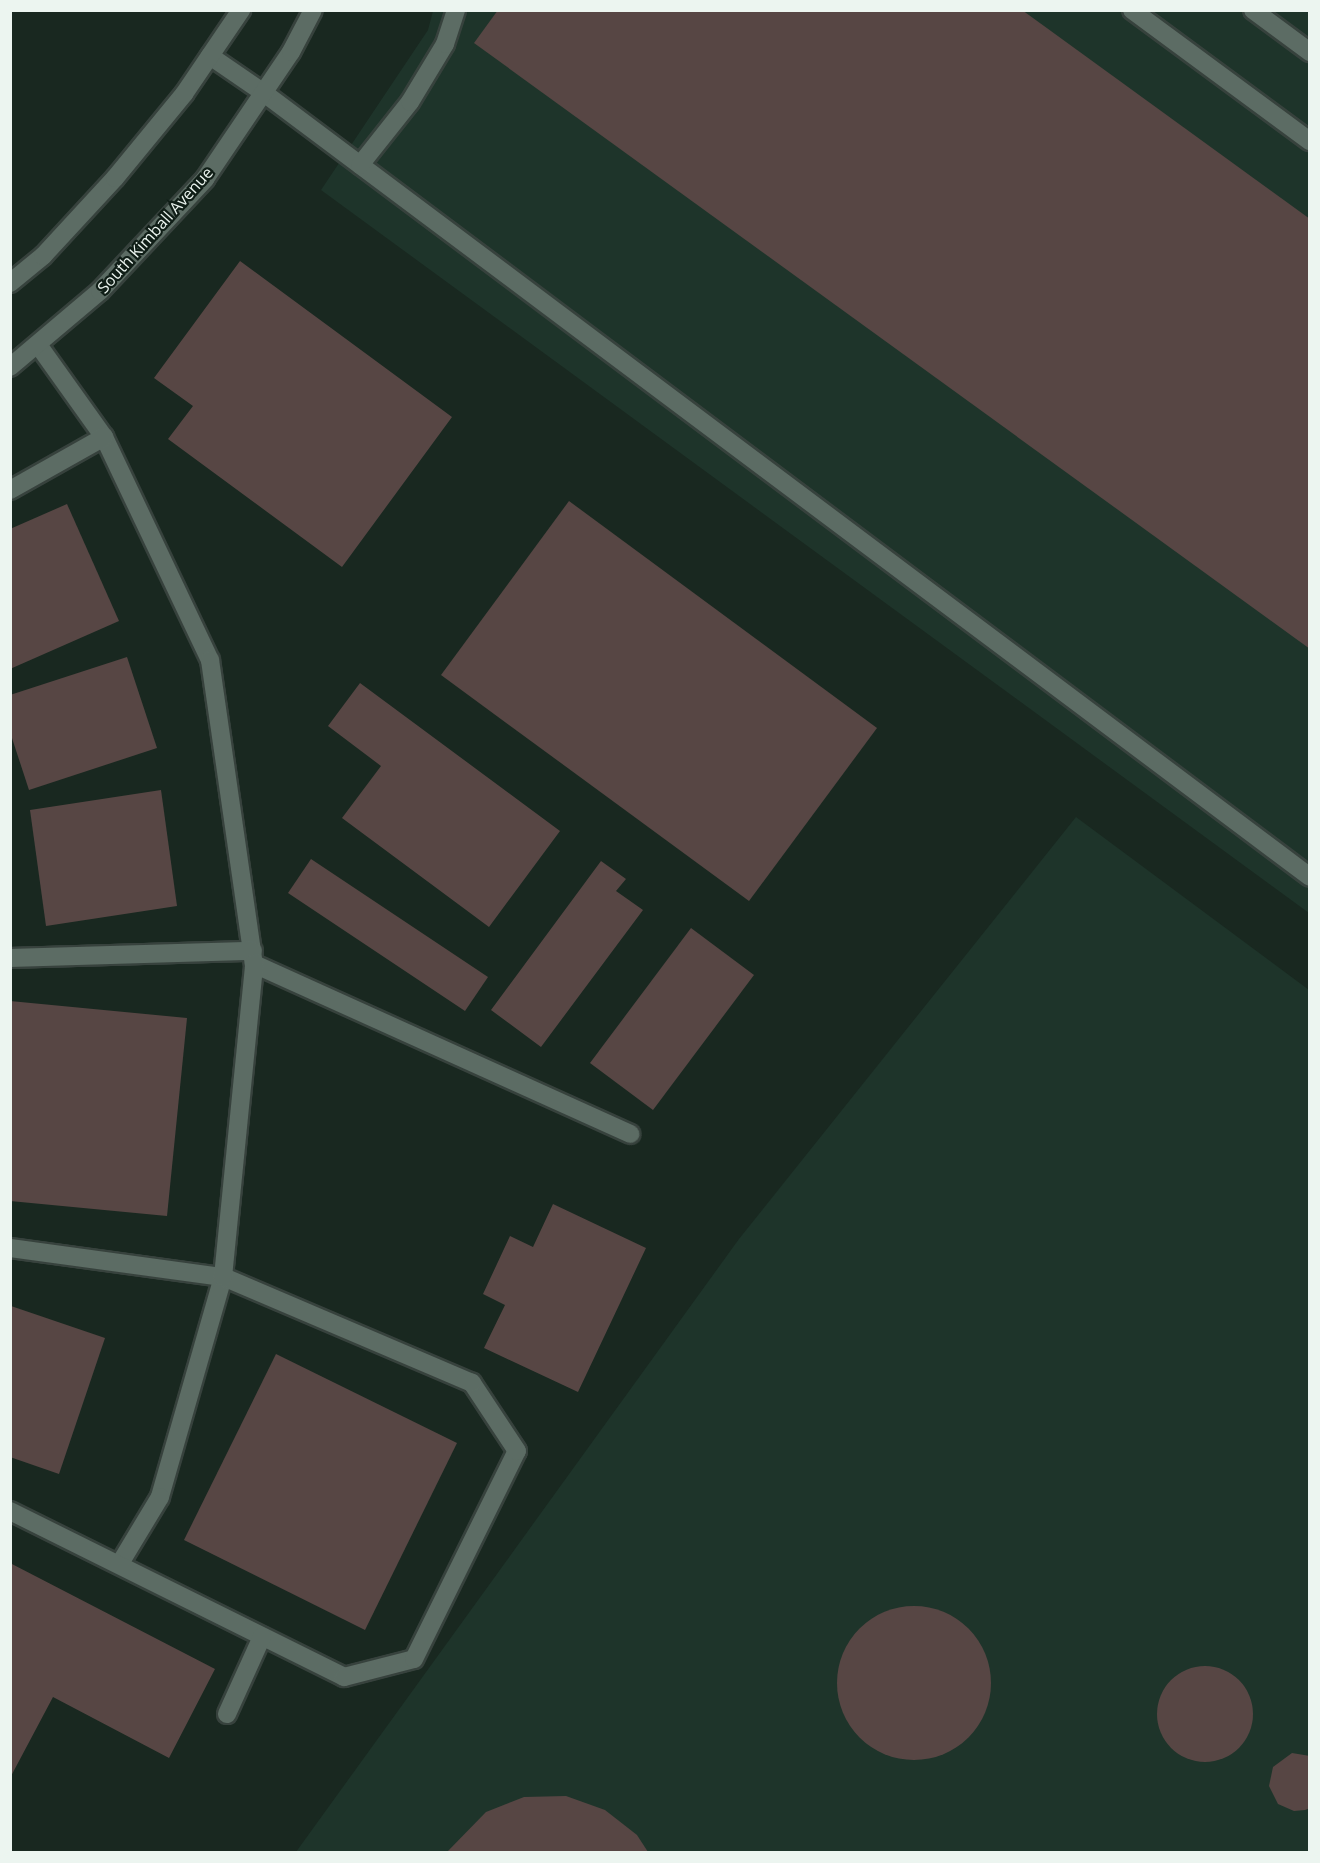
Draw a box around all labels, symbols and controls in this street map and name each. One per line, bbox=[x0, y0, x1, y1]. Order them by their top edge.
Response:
street label: South Kimball Avenue bbox=[93, 163, 217, 297]

